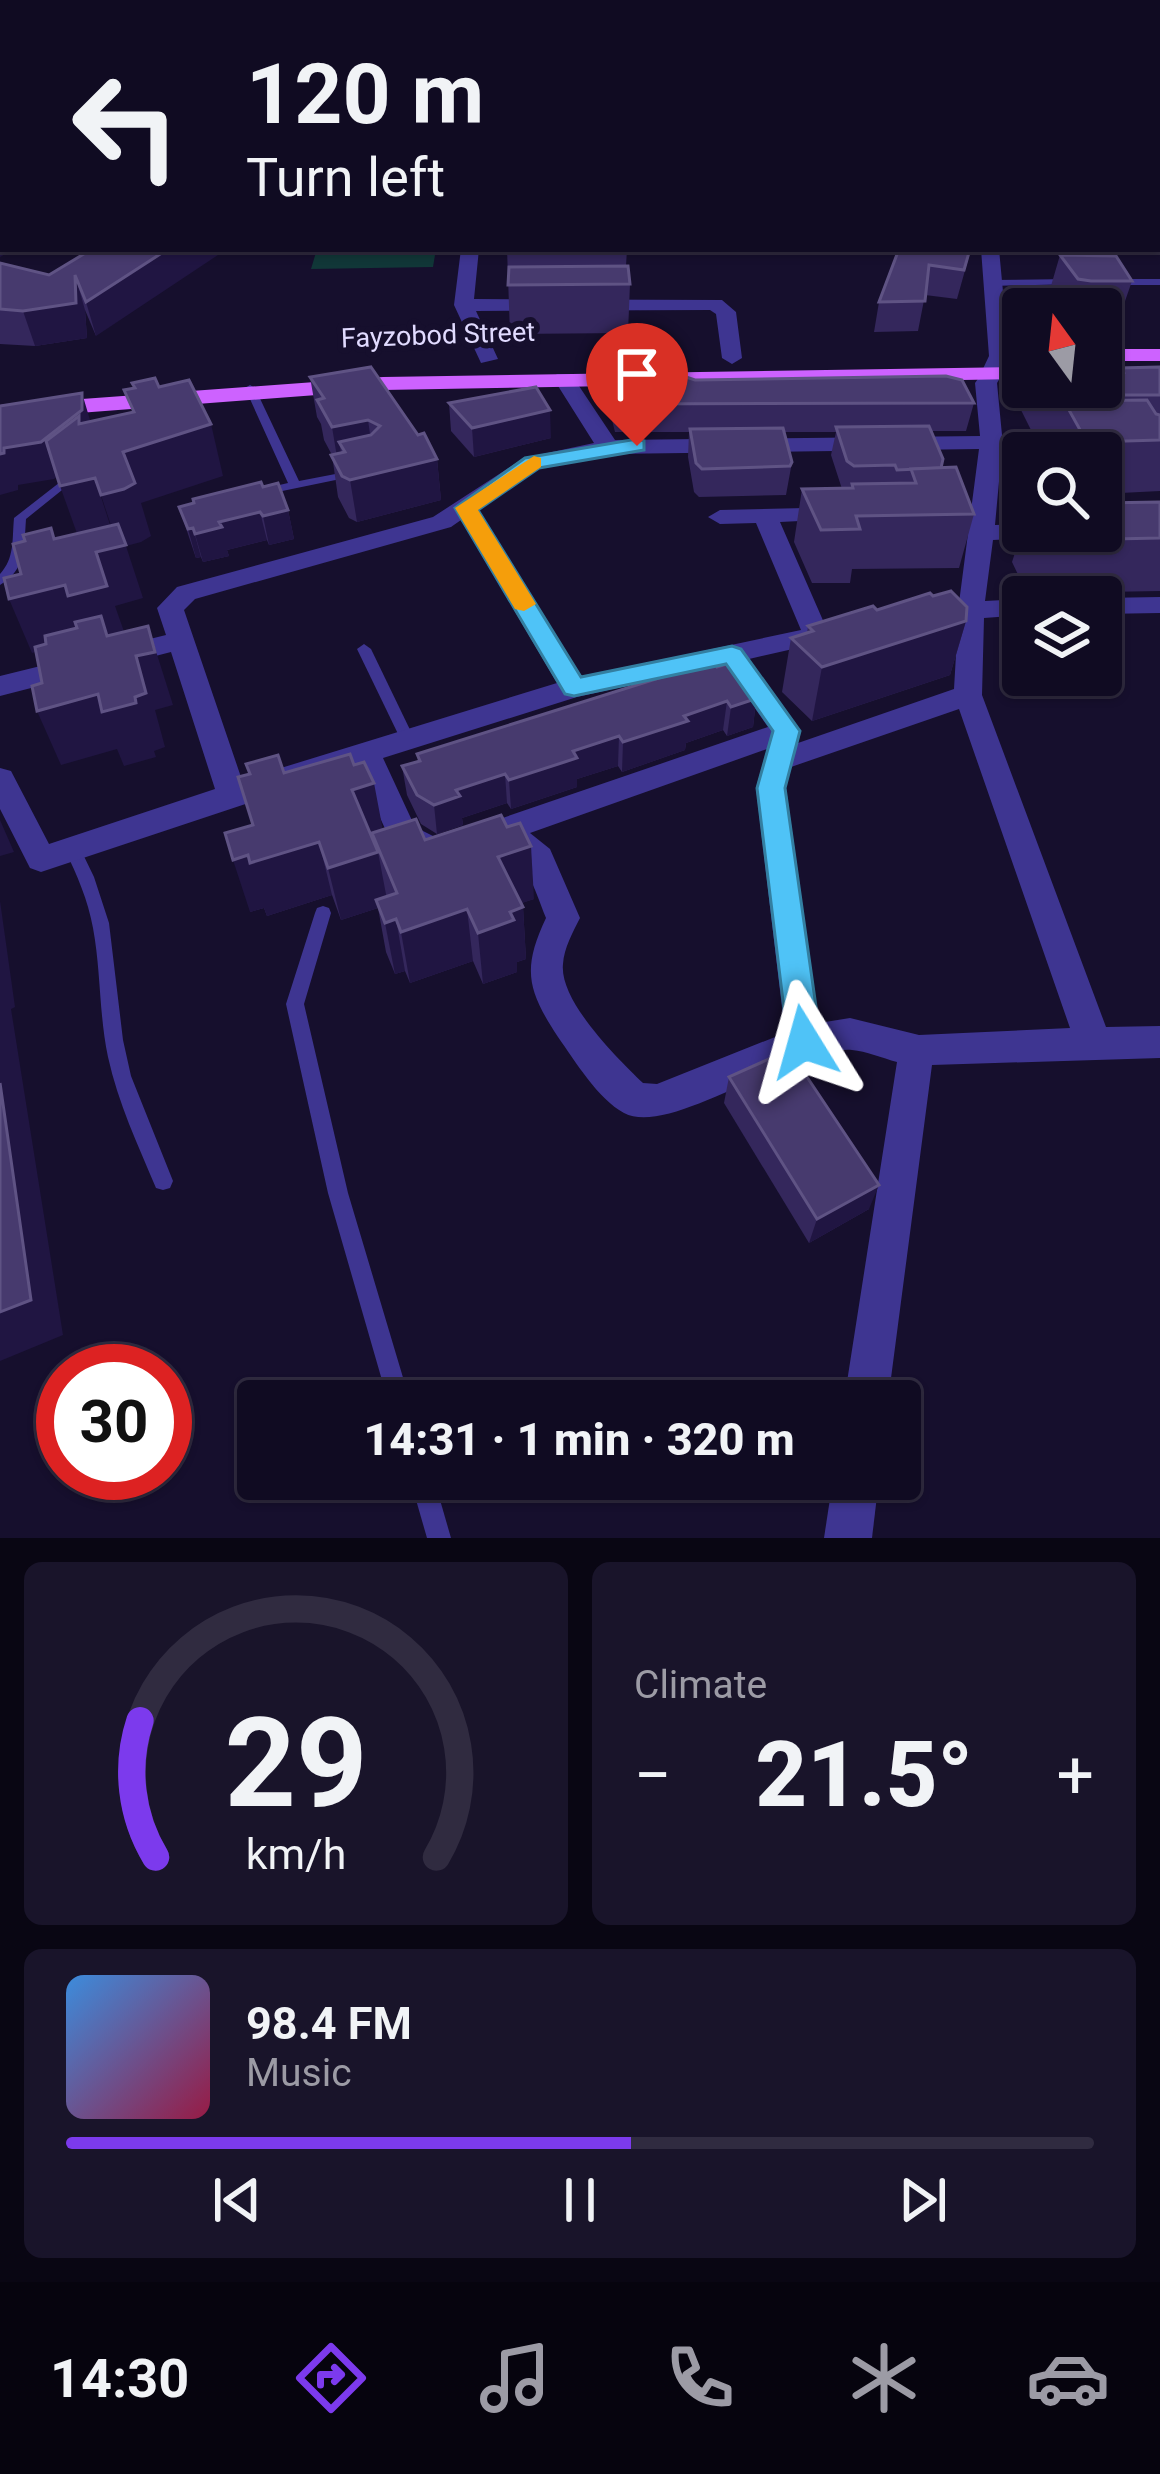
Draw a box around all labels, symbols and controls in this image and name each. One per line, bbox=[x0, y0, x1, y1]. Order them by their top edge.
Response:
text: 120 m bbox=[246, 45, 484, 144]
icon: left bbox=[48, 48, 204, 204]
text: Turn left bbox=[246, 146, 445, 209]
north arrow bbox=[1002, 288, 1122, 408]
map controls bbox=[1002, 288, 1122, 696]
street label: Fayzobod Street bbox=[340, 316, 536, 354]
pin bbox=[586, 323, 688, 446]
icon: arrive bbox=[604, 341, 670, 407]
button: search bbox=[1002, 432, 1122, 552]
button: layers bbox=[1002, 576, 1122, 696]
position arrow bbox=[741, 979, 867, 1105]
speed limit sign: 30 bbox=[36, 1344, 192, 1500]
text: 14:31 · 1 min · 320 m bbox=[363, 1413, 795, 1466]
text: Climate bbox=[634, 1662, 767, 1708]
text: 29 bbox=[224, 1690, 368, 1836]
text: 21.5° bbox=[755, 1723, 973, 1828]
text: − bbox=[634, 1737, 672, 1814]
text: + bbox=[1057, 1737, 1094, 1814]
text: km/h bbox=[246, 1828, 346, 1878]
text: 98.4 FM bbox=[246, 1997, 412, 2050]
text: Music bbox=[246, 2050, 352, 2096]
icon: previous bbox=[204, 2167, 270, 2233]
icon: pause bbox=[547, 2167, 613, 2233]
icon: next bbox=[890, 2167, 956, 2233]
icon: directions bbox=[289, 2336, 373, 2420]
icon: music bbox=[473, 2336, 557, 2420]
icon: phone bbox=[658, 2336, 742, 2420]
icon: climate bbox=[842, 2336, 926, 2420]
icon: car bbox=[1026, 2336, 1110, 2420]
text: 14:30 bbox=[50, 2347, 189, 2410]

